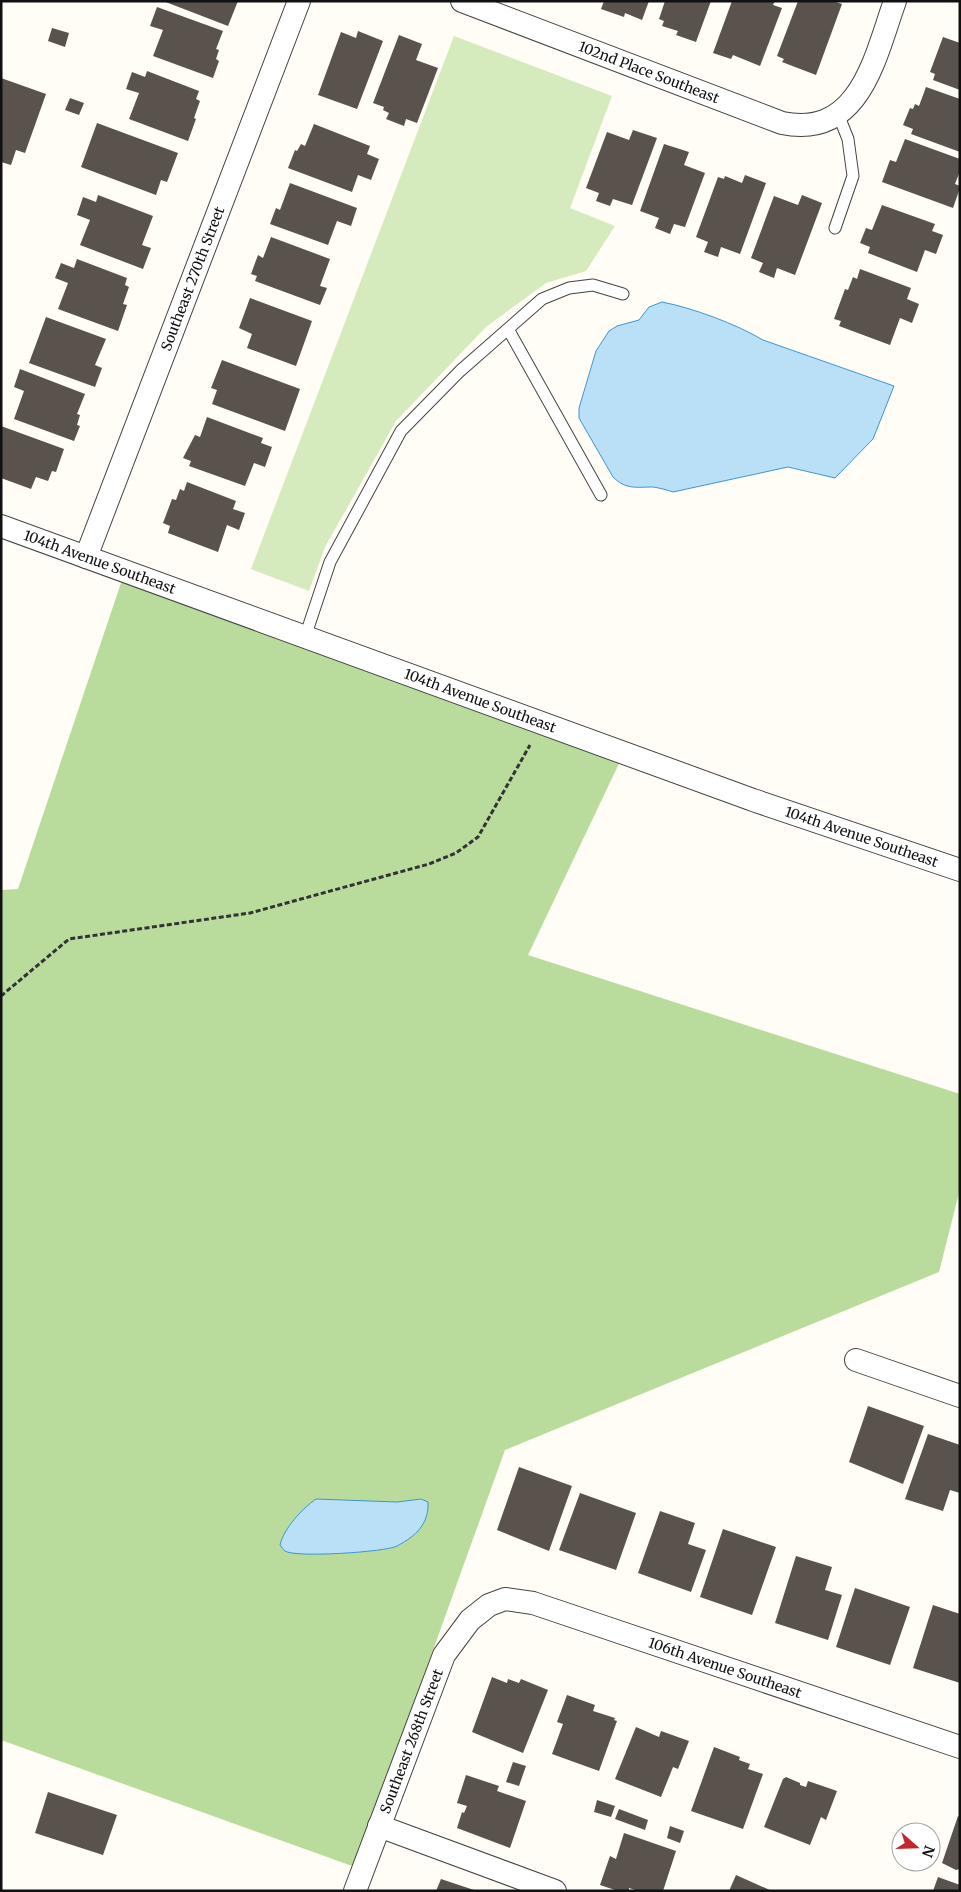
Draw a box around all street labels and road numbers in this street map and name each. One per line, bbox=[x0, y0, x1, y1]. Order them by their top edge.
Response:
street label: 102nd Place Southeast bbox=[576, 37, 722, 107]
street label: Southeast 270th Street bbox=[157, 204, 229, 353]
street label: 104th Avenue Southeast bbox=[21, 526, 179, 598]
street label: 104th Avenue Southeast bbox=[402, 665, 559, 737]
street label: 104th Avenue Southeast bbox=[783, 802, 941, 871]
street label: 106th Avenue Southeast bbox=[646, 1634, 804, 1702]
street label: Southeast 268th Street bbox=[376, 1666, 447, 1816]

